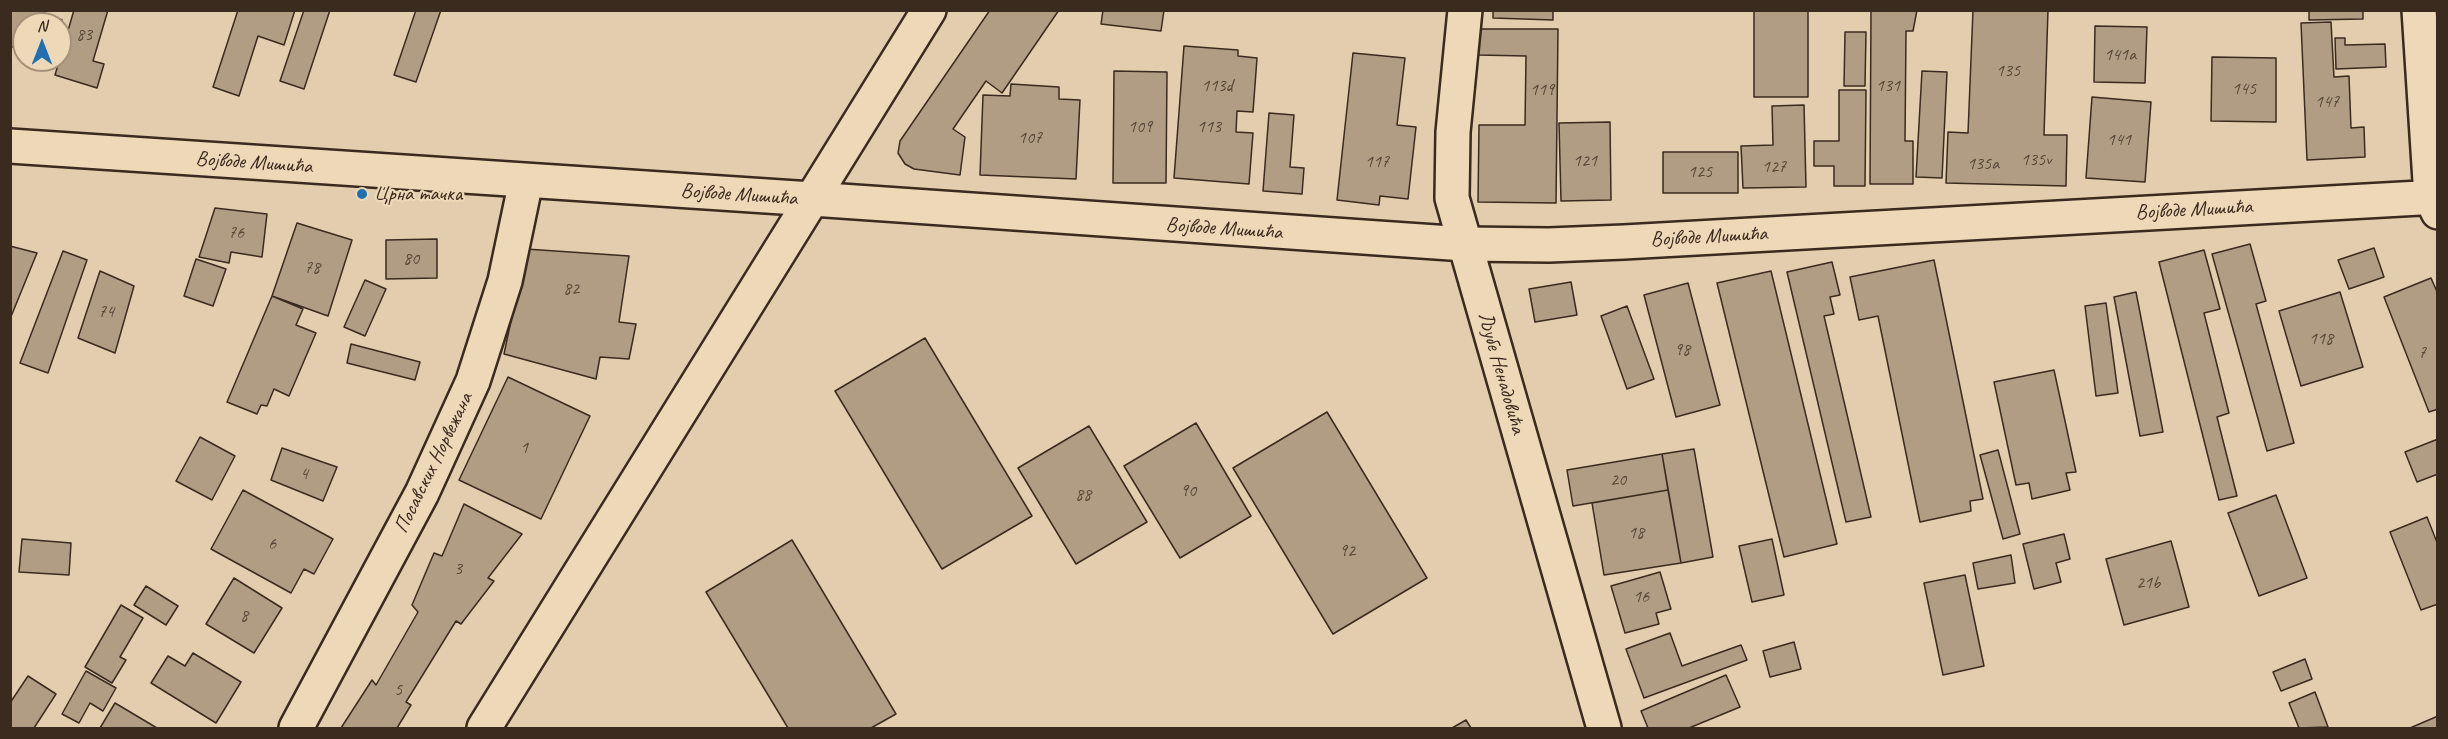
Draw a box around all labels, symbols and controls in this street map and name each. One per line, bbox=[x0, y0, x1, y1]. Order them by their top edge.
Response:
north arrow bbox=[12, 12, 72, 72]
text: N bbox=[37, 16, 47, 36]
house number: 83 bbox=[76, 24, 92, 46]
house number: 141a bbox=[2104, 44, 2136, 66]
house number: 135 bbox=[1996, 60, 2020, 82]
house number: 113d bbox=[1201, 75, 1233, 97]
house number: 131 bbox=[1876, 75, 1900, 97]
house number: 145 bbox=[2232, 78, 2256, 100]
house number: 119 bbox=[1530, 79, 1554, 101]
house number: 147 bbox=[2315, 91, 2339, 113]
house number: 109 bbox=[1128, 116, 1152, 138]
house number: 113 bbox=[1197, 116, 1221, 138]
house number: 107 bbox=[1018, 127, 1042, 149]
house number: 141 bbox=[2107, 129, 2131, 151]
street label: Војводе Мишића bbox=[195, 146, 313, 180]
house number: 135v bbox=[2021, 149, 2051, 171]
house number: 121 bbox=[1573, 150, 1597, 172]
house number: 117 bbox=[1365, 151, 1389, 173]
house number: 135a bbox=[1967, 153, 1999, 175]
house number: 127 bbox=[1762, 156, 1786, 178]
house number: 125 bbox=[1688, 161, 1712, 183]
street label: Војводе Мишића bbox=[680, 178, 798, 212]
place label: Црна тачка bbox=[374, 181, 462, 207]
marker: Црна тачка bbox=[355, 187, 369, 201]
street label: Војводе Мишића bbox=[2135, 194, 2253, 226]
street label: Војводе Мишића bbox=[1165, 212, 1283, 246]
street label: Војводе Мишића bbox=[1650, 221, 1768, 253]
house number: 76 bbox=[228, 222, 244, 244]
house number: 80 bbox=[403, 248, 419, 270]
house number: 78 bbox=[304, 257, 320, 279]
house number: 82 bbox=[563, 278, 579, 300]
house number: 74 bbox=[98, 301, 114, 323]
street label: Љубе Ненадовића bbox=[1472, 309, 1530, 437]
house number: 118 bbox=[2309, 328, 2333, 350]
house number: 98 bbox=[1674, 339, 1690, 361]
house number: 7 bbox=[2418, 342, 2426, 364]
street label: Посавских Норвежана bbox=[389, 389, 479, 537]
house number: 1 bbox=[520, 437, 528, 459]
house number: 4 bbox=[300, 463, 308, 485]
house number: 20 bbox=[1610, 469, 1626, 491]
house number: 90 bbox=[1180, 480, 1196, 502]
house number: 88 bbox=[1075, 484, 1091, 506]
house number: 18 bbox=[1628, 522, 1644, 544]
house number: 6 bbox=[268, 533, 276, 555]
house number: 92 bbox=[1339, 540, 1355, 562]
house number: 3 bbox=[454, 558, 462, 580]
house number: 21b bbox=[2136, 572, 2160, 594]
house number: 16 bbox=[1633, 586, 1649, 608]
house number: 8 bbox=[240, 605, 248, 627]
house number: 5 bbox=[394, 679, 402, 701]

